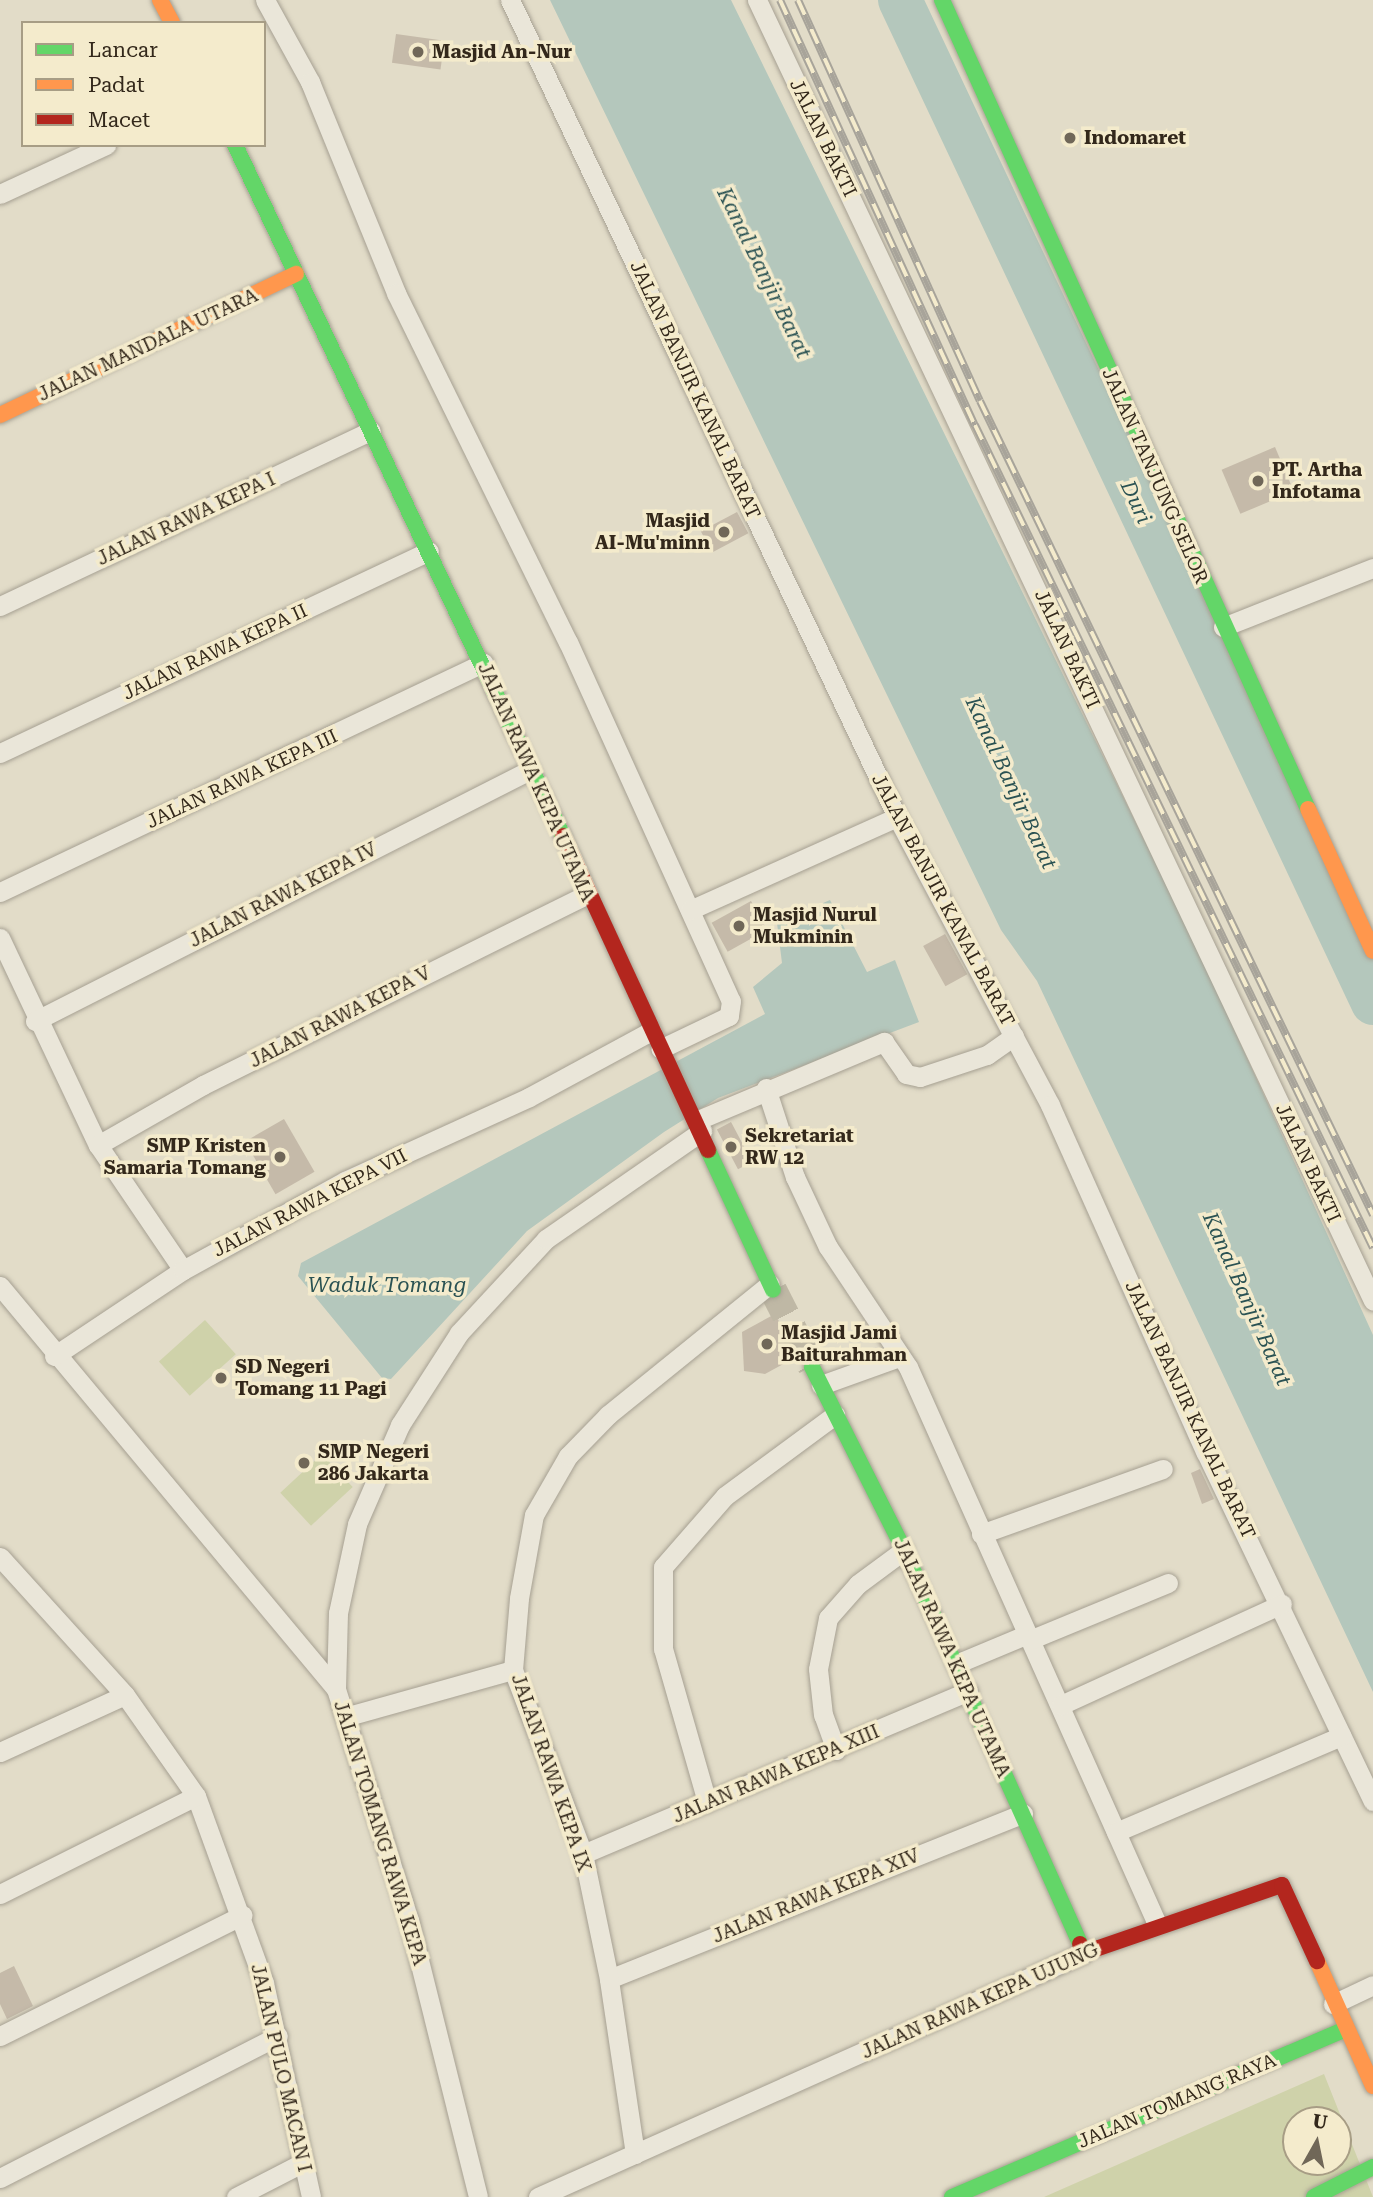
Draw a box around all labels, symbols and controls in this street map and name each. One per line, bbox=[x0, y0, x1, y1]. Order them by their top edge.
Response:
legend bbox=[21, 21, 266, 147]
text: Lancar bbox=[88, 38, 158, 62]
place label: Masjid An-Nur bbox=[432, 41, 572, 63]
marker: Masjid An-Nur bbox=[410, 44, 426, 60]
text: Padat bbox=[88, 73, 145, 97]
street label: JALAN BAKTI bbox=[785, 75, 861, 201]
text: Macet bbox=[88, 108, 150, 132]
place label: Indomaret bbox=[1084, 127, 1186, 149]
marker: Indomaret bbox=[1062, 130, 1078, 146]
water label: Kanal Banjir Barat bbox=[712, 183, 816, 363]
street label: JALAN BANJIR KANAL BARAT bbox=[625, 257, 765, 523]
street label: JALAN MANDALA UTARA bbox=[34, 284, 262, 406]
street label: JALAN TANJUNG SELOR bbox=[1097, 365, 1213, 587]
place label: PT. Artha Infotama bbox=[1272, 459, 1362, 503]
street label: JALAN RAWA KEPA I bbox=[93, 468, 279, 570]
marker: PT. Artha Infotama bbox=[1250, 473, 1266, 489]
water label: Duri bbox=[1115, 476, 1157, 528]
place label: Masjid AI-Mu'minn bbox=[595, 510, 710, 554]
marker: Masjid AI-Mu'minn bbox=[716, 524, 732, 540]
street label: JALAN BAKTI bbox=[1030, 586, 1104, 712]
street label: JALAN RAWA KEPA II bbox=[119, 599, 311, 705]
street label: JALAN RAWA KEPA UTAMA bbox=[473, 659, 599, 905]
water label: Kanal Banjir Barat bbox=[960, 693, 1062, 873]
street label: JALAN RAWA KEPA III bbox=[143, 725, 341, 833]
street label: JALAN BANJIR KANAL BARAT bbox=[867, 770, 1019, 1030]
street label: JALAN RAWA KEPA IV bbox=[185, 838, 381, 952]
place label: Masjid Nurul Mukminin bbox=[753, 904, 877, 948]
marker: Masjid Nurul Mukminin bbox=[731, 918, 747, 934]
street label: JALAN RAWA KEPA V bbox=[246, 961, 434, 1073]
street label: JALAN BAKTI bbox=[1271, 1100, 1345, 1226]
place label: Sekretariat RW 12 bbox=[745, 1125, 854, 1169]
place label: SMP Kristen Samaria Tomang bbox=[104, 1135, 266, 1179]
marker: Sekretariat RW 12 bbox=[723, 1139, 739, 1155]
street label: JALAN RAWA KEPA VII bbox=[209, 1144, 411, 1262]
marker: SMP Kristen Samaria Tomang bbox=[272, 1149, 288, 1165]
water label: Kanal Banjir Barat bbox=[1197, 1208, 1297, 1390]
water label: Waduk Tomang bbox=[308, 1272, 466, 1298]
street label: JALAN BANJIR KANAL BARAT bbox=[1120, 1277, 1260, 1543]
place label: Masjid Jami Baiturahman bbox=[781, 1322, 907, 1366]
marker: Masjid Jami Baiturahman bbox=[759, 1336, 775, 1352]
place label: SD Negeri Tomang 11 Pagi bbox=[235, 1356, 387, 1400]
marker: SD Negeri Tomang 11 Pagi bbox=[213, 1370, 229, 1386]
place label: SMP Negeri 286 Jakarta bbox=[318, 1441, 429, 1485]
marker: SMP Negeri 286 Jakarta bbox=[296, 1455, 312, 1471]
street label: JALAN RAWA KEPA UTAMA bbox=[889, 1535, 1015, 1781]
street label: JALAN RAWA KEPA IX bbox=[506, 1671, 596, 1875]
street label: JALAN TOMANG RAWA KEPA bbox=[329, 1698, 431, 1968]
street label: JALAN RAWA KEPA XIII bbox=[669, 1720, 883, 1828]
street label: JALAN RAWA KEPA XIV bbox=[709, 1844, 923, 1948]
street label: JALAN RAWA KEPA UJUNG bbox=[858, 1938, 1102, 2064]
street label: JALAN PULO MACAN I bbox=[246, 1962, 316, 2174]
street label: JALAN TOMANG RAYA bbox=[1074, 2049, 1280, 2153]
north arrow bbox=[1282, 2106, 1352, 2176]
text: U bbox=[1311, 2109, 1329, 2134]

